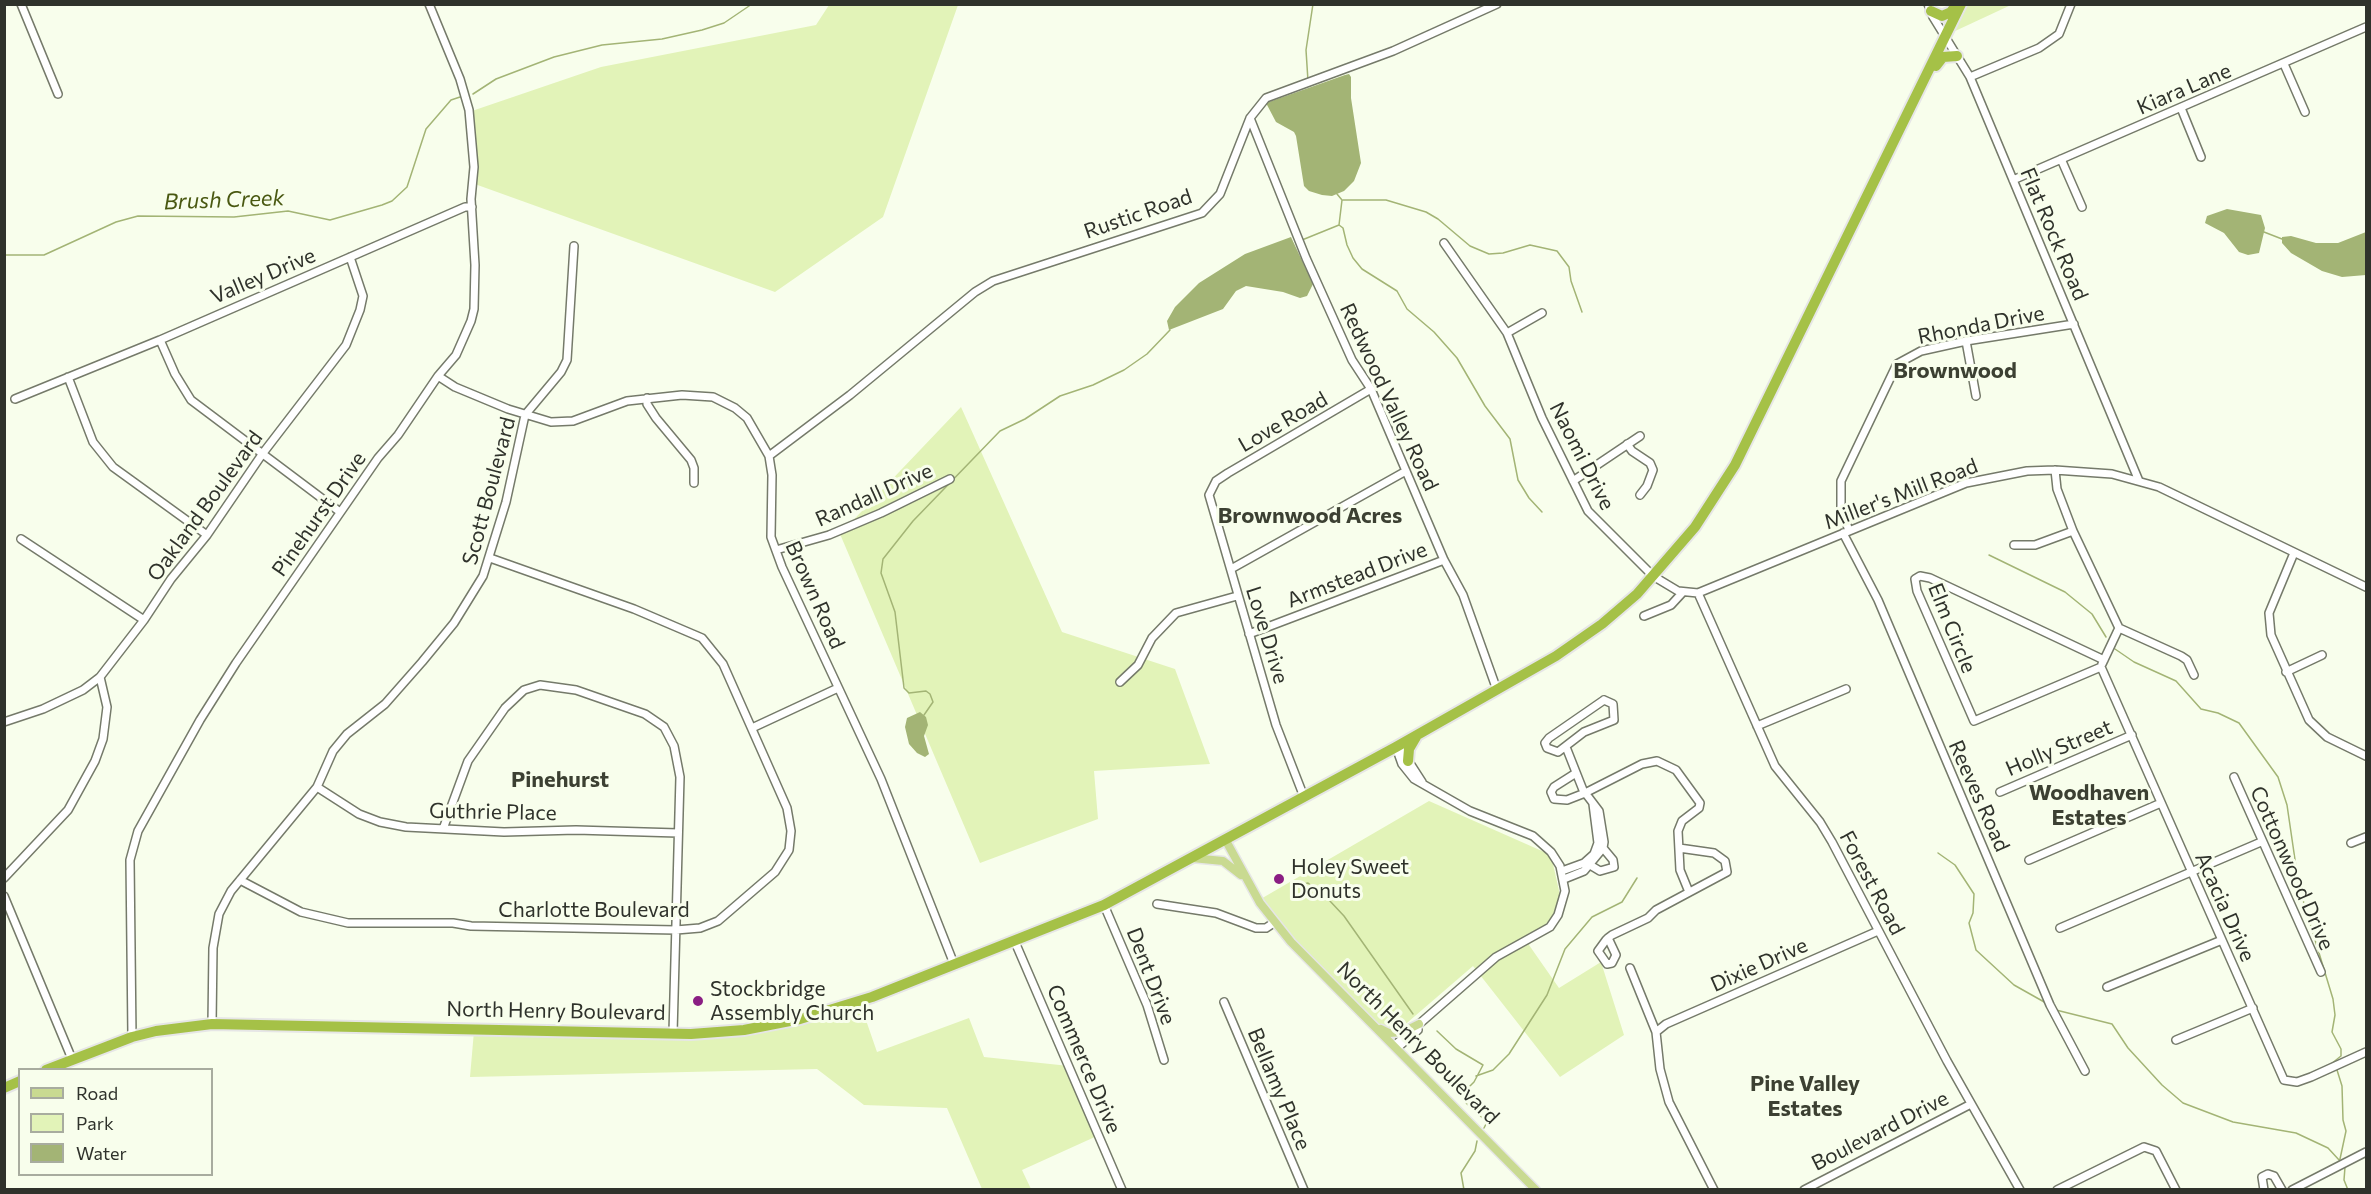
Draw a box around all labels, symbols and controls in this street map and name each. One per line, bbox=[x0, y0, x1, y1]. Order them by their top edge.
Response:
street label: Kiara Lane bbox=[2133, 58, 2235, 120]
street label: Flat Rock Road bbox=[2015, 164, 2093, 304]
street label: Rustic Road bbox=[1081, 184, 1195, 244]
water label: Brush Creek bbox=[163, 185, 285, 215]
street label: Valley Drive bbox=[207, 243, 319, 309]
street label: Redwood Valley Road bbox=[1334, 299, 1444, 495]
street label: Rhonda Drive bbox=[1916, 300, 2046, 350]
district label: Brownwood bbox=[1893, 358, 2017, 384]
street label: Love Road bbox=[1234, 386, 1332, 458]
street label: Naomi Drive bbox=[1544, 398, 1620, 514]
street label: Scott Boulevard bbox=[457, 414, 521, 568]
street label: Oakland Boulevard bbox=[142, 426, 268, 586]
street label: Pinehurst Drive bbox=[267, 447, 371, 581]
street label: Miller's Mill Road bbox=[1821, 453, 1981, 535]
street label: Randall Drive bbox=[812, 458, 936, 532]
district label: Brownwood Acres bbox=[1218, 503, 1402, 529]
street label: Brown Road bbox=[780, 537, 850, 653]
street label: Armstead Drive bbox=[1283, 537, 1431, 613]
street label: Elm Circle bbox=[1923, 579, 1981, 677]
street label: Love Drive bbox=[1240, 583, 1294, 687]
street label: Holly Street bbox=[2002, 714, 2116, 782]
street label: Reeves Road bbox=[1943, 736, 2015, 856]
district label: Pinehurst bbox=[511, 767, 609, 793]
district label: Woodhaven Estates bbox=[2029, 780, 2149, 831]
street label: Cottonwood Drive bbox=[2245, 782, 2339, 954]
street label: Guthrie Place bbox=[429, 798, 557, 826]
street label: Forest Road bbox=[1834, 827, 1910, 939]
street label: Acacia Drive bbox=[2190, 848, 2260, 966]
place label: Holey Sweet Donuts bbox=[1291, 854, 1409, 904]
marker: Holey Sweet Donuts bbox=[1272, 872, 1286, 886]
street label: Charlotte Boulevard bbox=[498, 897, 690, 923]
street label: Dent Drive bbox=[1121, 924, 1181, 1028]
street label: Dixie Drive bbox=[1707, 932, 1811, 998]
street label: North Henry Boulevard bbox=[1332, 957, 1504, 1129]
place label: Stockbridge Assembly Church bbox=[710, 976, 874, 1026]
street label: Commerce Drive bbox=[1041, 981, 1127, 1137]
marker: Stockbridge Assembly Church bbox=[691, 994, 705, 1008]
street label: North Henry Boulevard bbox=[446, 996, 666, 1026]
street label: Bellamy Place bbox=[1242, 1024, 1316, 1154]
legend bbox=[18, 1068, 213, 1176]
district label: Pine Valley Estates bbox=[1750, 1071, 1860, 1122]
text: Road bbox=[76, 1082, 118, 1104]
street label: Boulevard Drive bbox=[1807, 1086, 1953, 1176]
text: Park bbox=[76, 1112, 114, 1134]
text: Water bbox=[76, 1142, 127, 1164]

